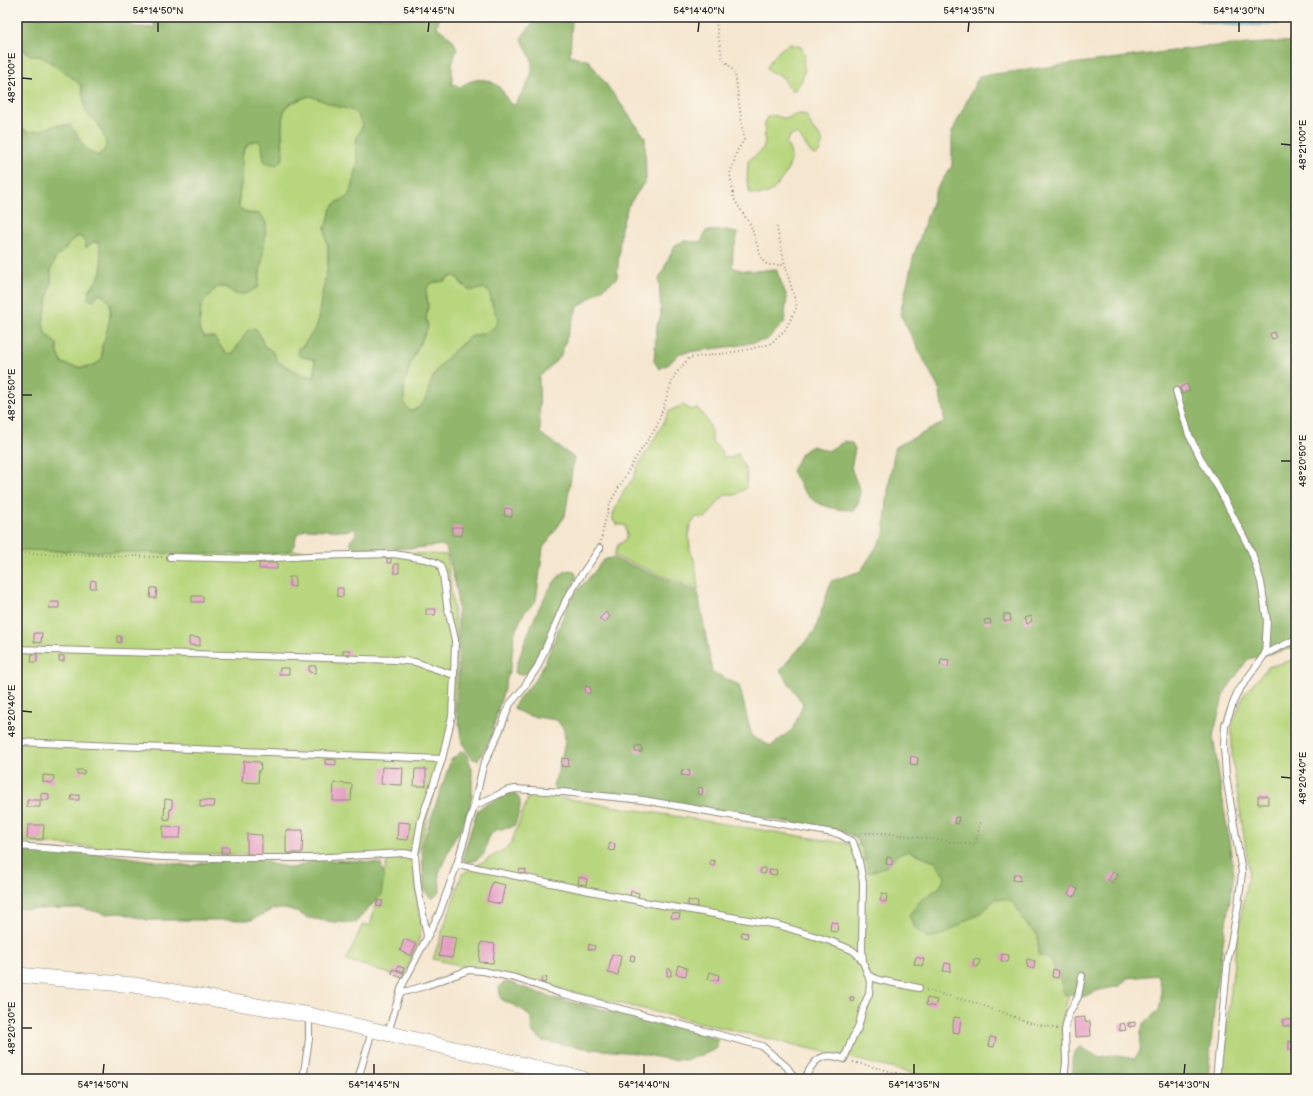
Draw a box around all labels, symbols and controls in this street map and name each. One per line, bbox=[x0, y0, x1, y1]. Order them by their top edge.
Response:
text: 54°14'50"N bbox=[132, 5, 184, 17]
text: 54°14'45"N bbox=[403, 5, 455, 17]
text: 54°14'40"N bbox=[673, 5, 725, 17]
text: 54°14'35"N bbox=[943, 5, 995, 17]
text: 54°14'30"N bbox=[1213, 5, 1265, 17]
text: 48°21'00"E bbox=[6, 52, 18, 103]
text: 48°21'00"E bbox=[1297, 119, 1309, 170]
text: 48°20'50"E bbox=[6, 368, 18, 421]
text: 48°20'50"E bbox=[1297, 434, 1309, 487]
text: 48°20'40"E bbox=[6, 684, 18, 737]
text: 48°20'40"E bbox=[1297, 751, 1309, 804]
text: 48°20'30"E bbox=[6, 1001, 18, 1054]
text: 54°14'50"N bbox=[77, 1079, 129, 1091]
text: 54°14'45"N bbox=[348, 1079, 400, 1091]
text: 54°14'40"N bbox=[618, 1079, 670, 1091]
text: 54°14'35"N bbox=[888, 1079, 940, 1091]
text: 54°14'30"N bbox=[1158, 1079, 1210, 1091]

